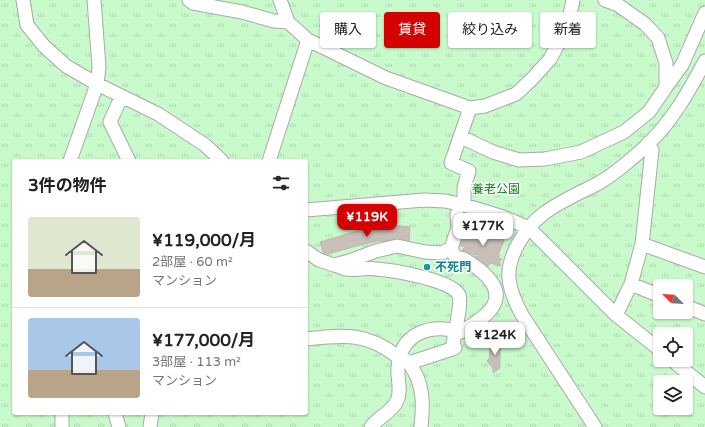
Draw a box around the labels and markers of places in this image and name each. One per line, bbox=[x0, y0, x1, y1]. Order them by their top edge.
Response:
pin: ¥119K bbox=[339, 204, 395, 238]
pin: ¥177K bbox=[455, 213, 511, 247]
place label: 不死門 bbox=[435, 260, 471, 274]
marker: 不死門 bbox=[422, 262, 432, 272]
pin: ¥124K bbox=[467, 322, 523, 356]

